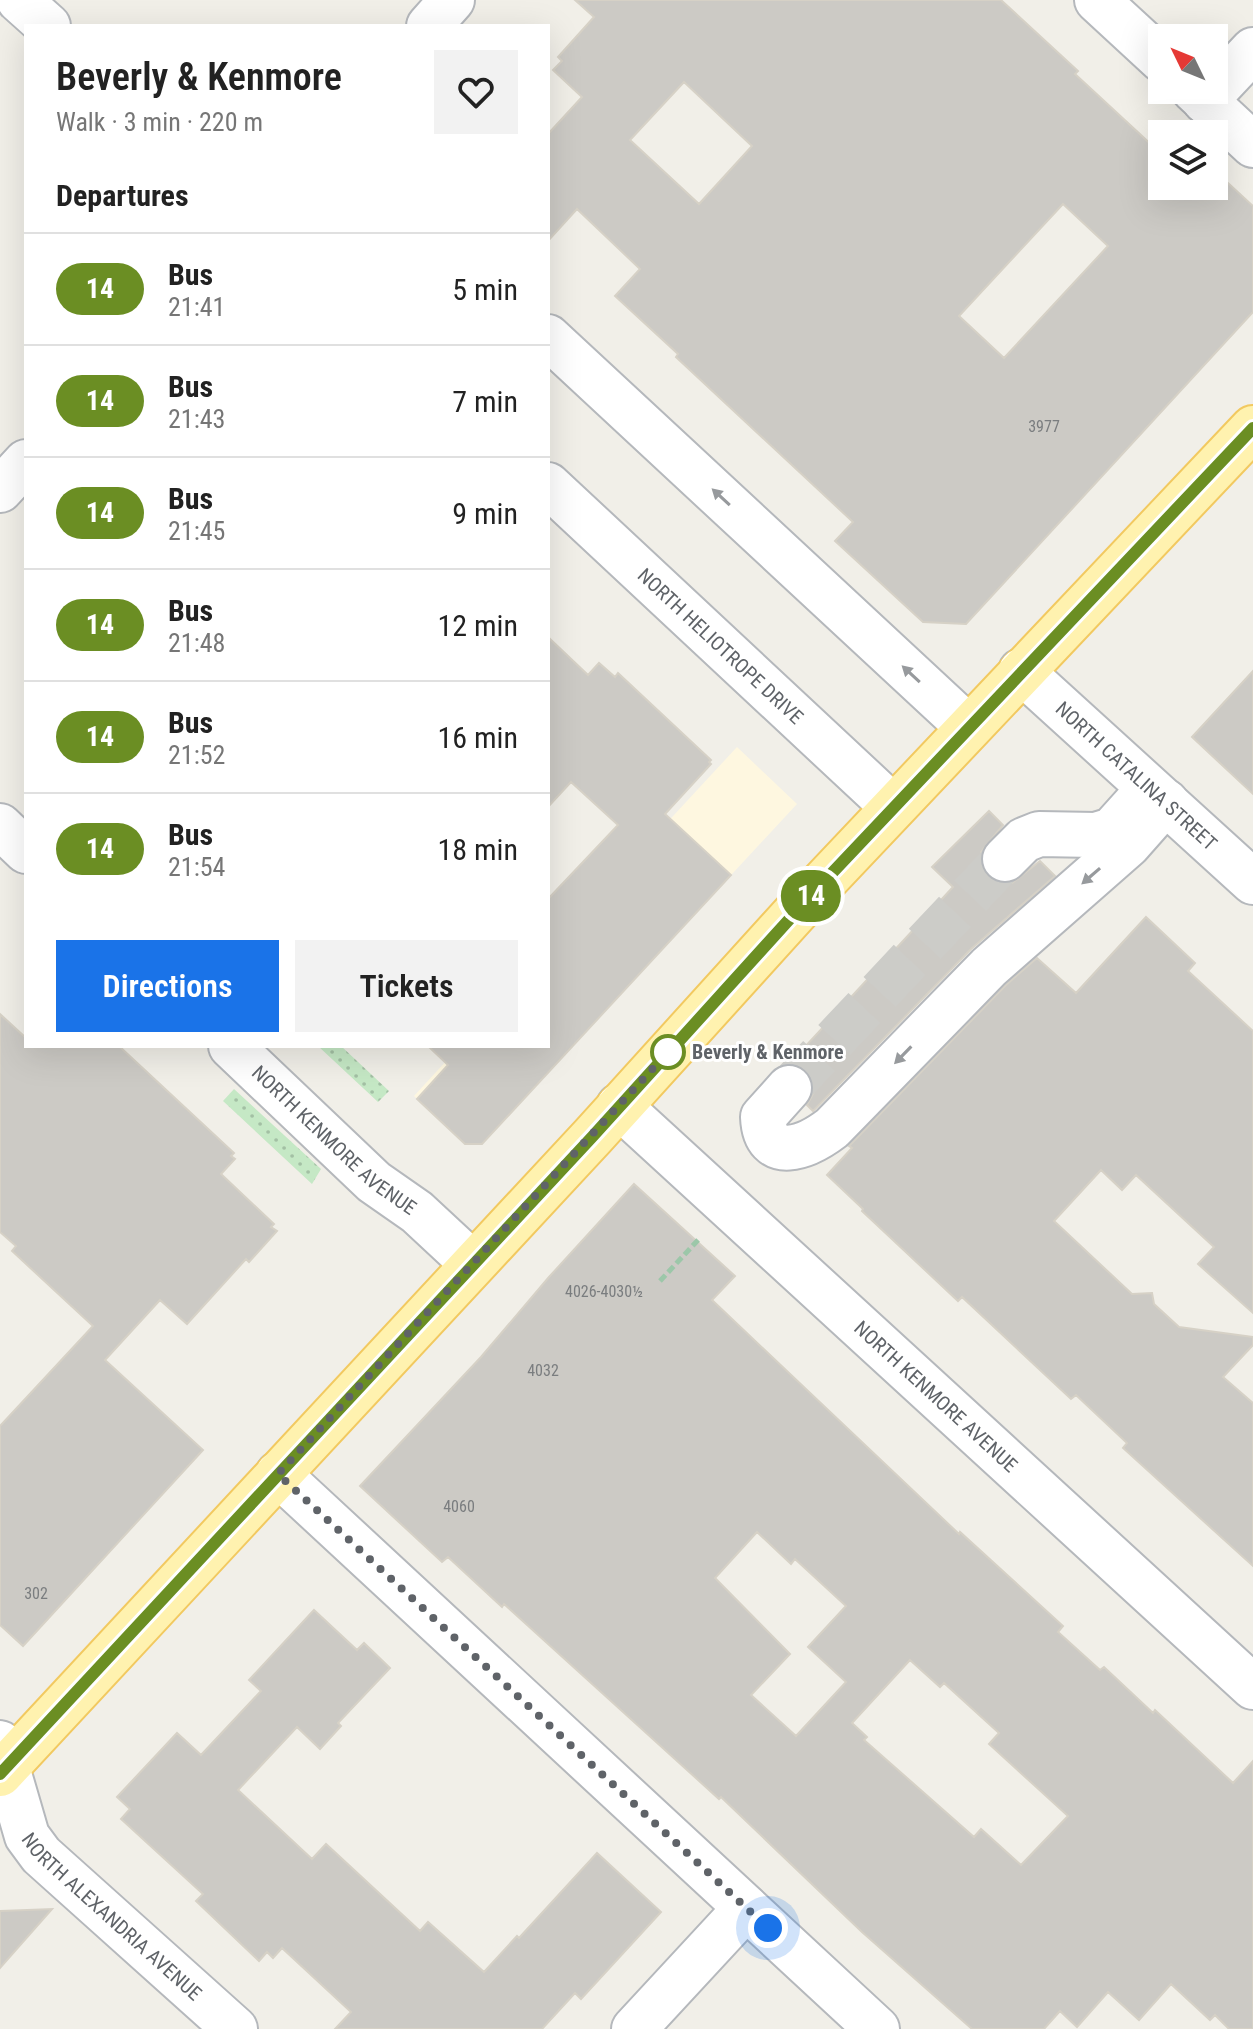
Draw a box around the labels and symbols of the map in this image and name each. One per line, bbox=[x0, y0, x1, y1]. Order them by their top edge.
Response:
north arrow bbox=[1148, 24, 1228, 104]
house number: 3977 bbox=[1028, 417, 1060, 436]
one-way arrow bbox=[711, 489, 730, 507]
street label: NORTH HELIOTROPE DRIVE bbox=[633, 563, 808, 729]
one-way arrow bbox=[902, 665, 921, 683]
street label: NORTH CATALINA STREET bbox=[1051, 697, 1222, 855]
one-way arrow bbox=[1081, 867, 1101, 884]
line badge: 14 bbox=[775, 870, 847, 922]
marker: Beverly & Kenmore bbox=[651, 1035, 685, 1069]
place label: Beverly & Kenmore bbox=[692, 1040, 843, 1064]
one-way arrow bbox=[894, 1046, 912, 1065]
street label: NORTH KENMORE AVENUE bbox=[247, 1060, 421, 1220]
house number: 4026-4030½ bbox=[565, 1282, 643, 1301]
street label: NORTH KENMORE AVENUE bbox=[849, 1316, 1023, 1477]
house number: 4032 bbox=[527, 1361, 559, 1380]
house number: 4060 bbox=[443, 1497, 475, 1516]
house number: 302 bbox=[24, 1584, 48, 1603]
street label: NORTH ALEXANDRIA AVENUE bbox=[17, 1828, 207, 2005]
your location bbox=[748, 1908, 788, 1948]

